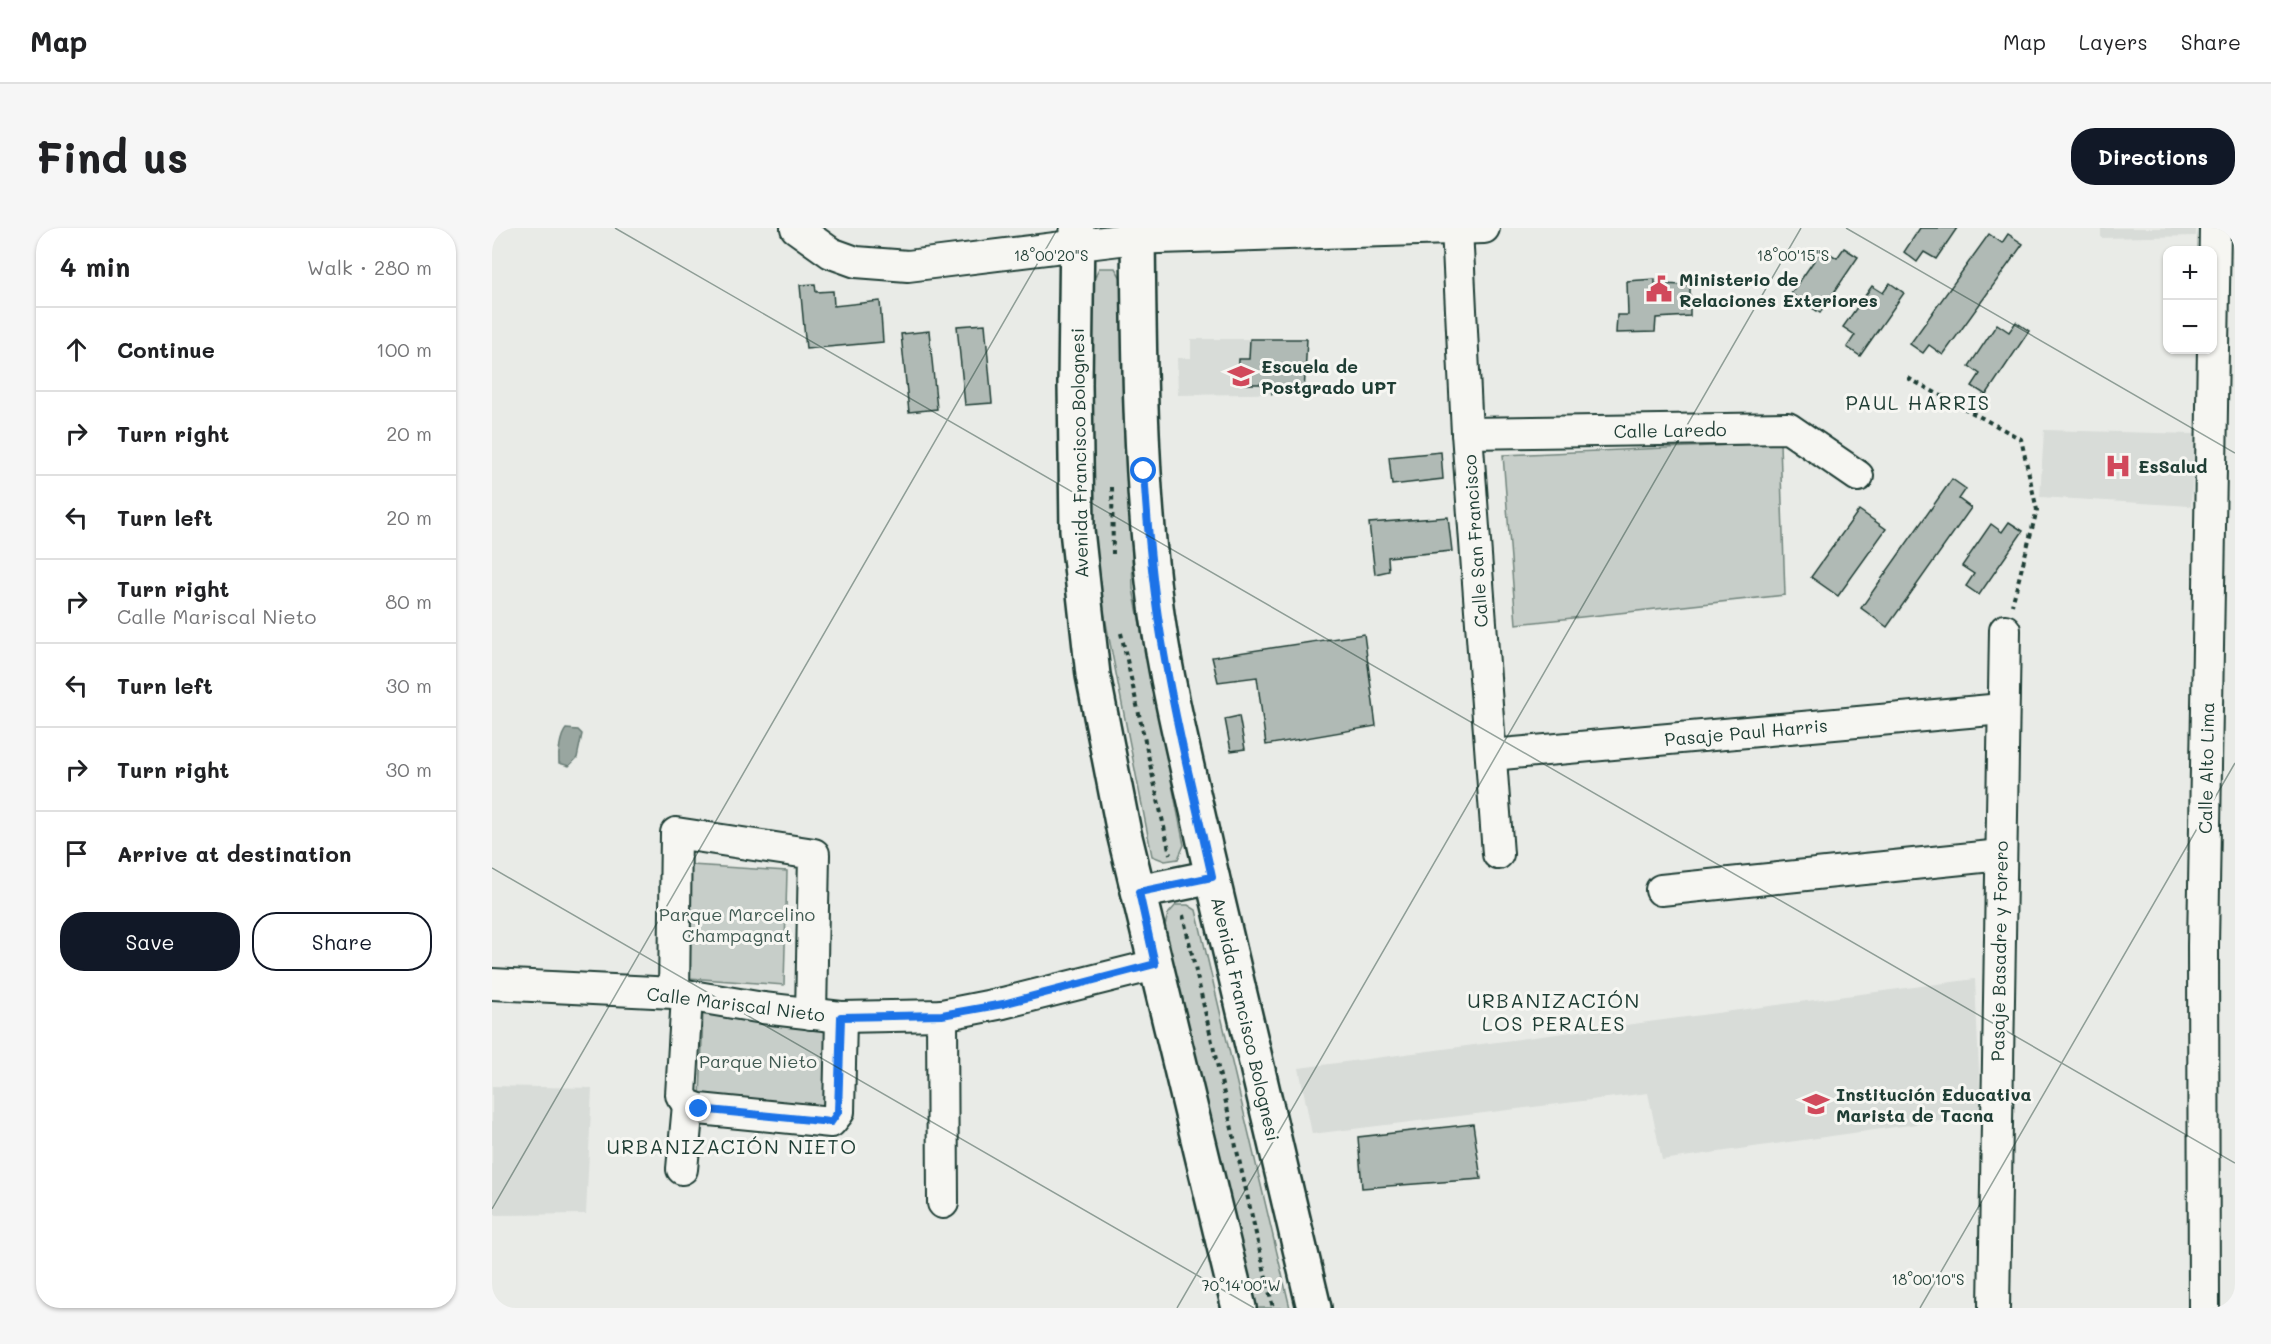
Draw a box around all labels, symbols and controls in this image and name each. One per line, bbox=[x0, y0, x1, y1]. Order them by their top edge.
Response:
text: Map bbox=[30, 23, 87, 59]
text: Map bbox=[2003, 28, 2046, 55]
text: Layers bbox=[2079, 28, 2148, 55]
text: Share bbox=[2181, 28, 2241, 55]
button: Directions bbox=[2071, 128, 2235, 185]
text: Find us bbox=[36, 129, 188, 184]
text: 18°00'20"S bbox=[1014, 245, 1088, 265]
text: 18°00'15"S bbox=[1757, 245, 1829, 265]
map controls bbox=[2163, 246, 2217, 354]
button: + bbox=[2163, 246, 2217, 300]
text: 4 min bbox=[60, 250, 130, 284]
text: Walk · 280 m bbox=[307, 254, 432, 280]
place label: Ministerio de Relaciones Exteriores bbox=[1679, 267, 1878, 312]
public building icon: Ministerio de Relaciones Exteriores bbox=[1644, 274, 1674, 304]
button: − bbox=[2163, 300, 2217, 354]
street label: Avenida Francisco Bolognesi bbox=[1065, 328, 1093, 578]
icon: ahead bbox=[60, 333, 93, 366]
text: Continue bbox=[117, 335, 215, 364]
text: 100 m bbox=[376, 336, 432, 362]
place label: Escuela de Postgrado UPT bbox=[1261, 354, 1397, 399]
school or university icon: Escuela de Postgrado UPT bbox=[1226, 361, 1256, 391]
district label: PAUL HARRIS bbox=[1846, 389, 1990, 415]
icon: right bbox=[60, 417, 93, 450]
street label: Calle Laredo bbox=[1613, 417, 1727, 443]
text: Turn right bbox=[117, 419, 229, 448]
text: 20 m bbox=[386, 420, 432, 446]
hospital icon: EsSalud bbox=[2103, 451, 2133, 481]
street label: Calle San Francisco bbox=[1457, 453, 1493, 628]
place label: EsSalud bbox=[2138, 454, 2207, 478]
route start bbox=[1130, 457, 1156, 483]
icon: left bbox=[60, 501, 93, 534]
text: Turn left bbox=[117, 503, 213, 532]
text: 20 m bbox=[386, 504, 432, 530]
text: Turn right bbox=[117, 574, 229, 603]
icon: right bbox=[60, 585, 93, 618]
text: 80 m bbox=[385, 588, 432, 614]
text: Calle Mariscal Nieto bbox=[117, 603, 316, 629]
icon: left bbox=[60, 669, 93, 702]
text: Turn left bbox=[117, 671, 213, 700]
text: 30 m bbox=[386, 672, 432, 698]
street label: Calle Alto Lima bbox=[2193, 702, 2219, 834]
street label: Pasaje Paul Harris bbox=[1663, 713, 1829, 751]
icon: right bbox=[60, 753, 93, 786]
text: Turn right bbox=[117, 755, 229, 784]
text: 30 m bbox=[386, 756, 432, 782]
icon: arrive bbox=[60, 837, 93, 870]
text: Arrive at destination bbox=[117, 839, 352, 868]
street label: Pasaje Basadre y Forero bbox=[1985, 840, 2013, 1061]
street label: Avenida Francisco Bolognesi bbox=[1206, 894, 1286, 1144]
park label: Parque Marcelino Champagnat bbox=[659, 902, 816, 947]
button: Save bbox=[60, 912, 240, 971]
button: Share bbox=[252, 912, 432, 971]
street label: Calle Mariscal Nieto bbox=[645, 981, 827, 1027]
district label: URBANIZACIÓN LOS PERALES bbox=[1467, 987, 1641, 1036]
park label: Parque Nieto bbox=[699, 1049, 817, 1073]
place label: Institución Educativa Marista de Tacna bbox=[1836, 1082, 2031, 1127]
school or university icon: Institución Educativa Marista de Tacna bbox=[1801, 1089, 1831, 1119]
route end bbox=[685, 1095, 711, 1121]
district label: URBANIZACIÓN NIETO bbox=[606, 1133, 858, 1159]
text: 18°00'10"S bbox=[1891, 1269, 1965, 1289]
text: 70°14'00"W bbox=[1201, 1275, 1281, 1295]

